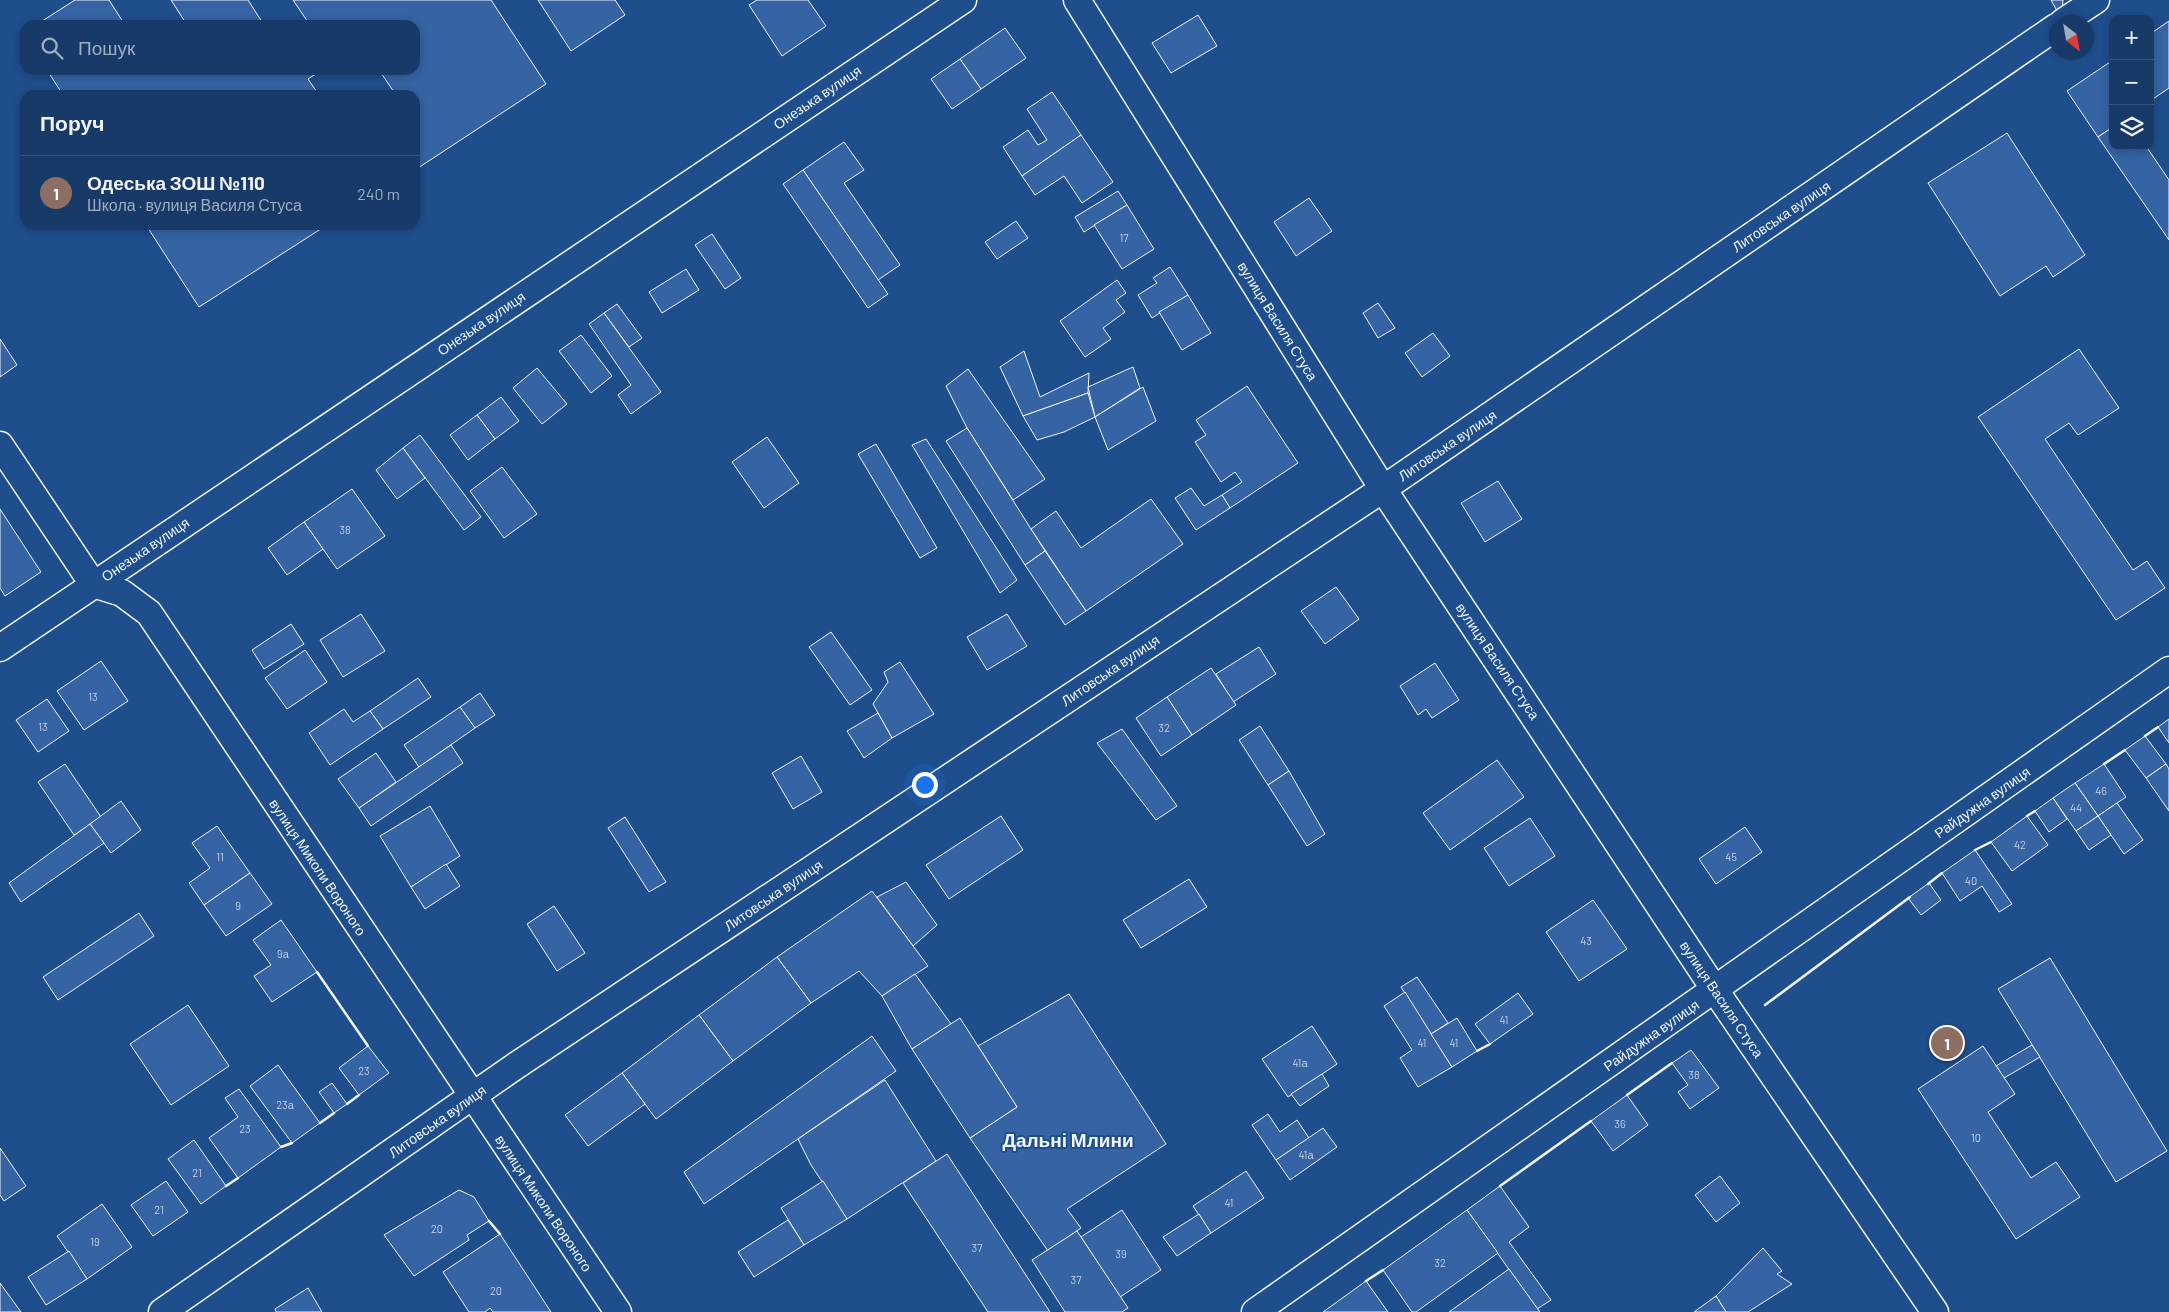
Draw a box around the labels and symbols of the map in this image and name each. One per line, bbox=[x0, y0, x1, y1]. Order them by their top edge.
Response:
north arrow bbox=[2049, 15, 2094, 60]
street label: Онезька вулиця bbox=[770, 61, 864, 133]
street label: Литовська вулиця bbox=[1729, 177, 1833, 255]
house number: 17 bbox=[1119, 231, 1129, 244]
street label: вулиця Василя Стуса bbox=[1234, 258, 1322, 384]
street label: Онезька вулиця bbox=[434, 287, 528, 359]
street label: Литовська вулиця bbox=[1395, 406, 1499, 484]
street label: Онезька вулиця bbox=[98, 513, 192, 585]
house number: 38 bbox=[339, 523, 351, 536]
street label: вулиця Василя Стуса bbox=[1453, 599, 1543, 723]
street label: Литовська вулиця bbox=[1058, 631, 1162, 709]
house number: 13 bbox=[88, 690, 98, 703]
house number: 13 bbox=[38, 720, 48, 733]
house number: 32 bbox=[1158, 721, 1170, 734]
street label: Райдужна вулиця bbox=[1931, 763, 2033, 841]
your location bbox=[912, 772, 938, 798]
house number: 46 bbox=[2095, 784, 2107, 797]
street label: вулиця Миколи Вороного bbox=[266, 795, 370, 939]
house number: 44 bbox=[2070, 801, 2082, 814]
house number: 42 bbox=[2014, 838, 2026, 851]
house number: 11 bbox=[216, 850, 224, 863]
house number: 45 bbox=[1725, 850, 1737, 863]
street label: Литовська вулиця bbox=[721, 856, 825, 934]
house number: 40 bbox=[1965, 874, 1977, 887]
house number: 9 bbox=[235, 899, 241, 912]
house number: 43 bbox=[1580, 934, 1592, 947]
street label: вулиця Василя Стуса bbox=[1677, 937, 1767, 1061]
house number: 9а bbox=[277, 947, 290, 960]
street label: Райдужна вулиця bbox=[1600, 996, 1702, 1074]
house number: 41 bbox=[1500, 1013, 1508, 1026]
pin: 1 bbox=[1931, 1024, 1963, 1062]
house number: 41 bbox=[1418, 1036, 1426, 1049]
house number: 41 bbox=[1450, 1036, 1458, 1049]
house number: 41а bbox=[1292, 1056, 1308, 1069]
house number: 23 bbox=[358, 1064, 370, 1077]
house number: 38 bbox=[1688, 1068, 1700, 1081]
street label: Литовська вулиця bbox=[385, 1081, 489, 1161]
house number: 23а bbox=[276, 1098, 295, 1111]
house number: 36 bbox=[1614, 1117, 1626, 1130]
house number: 23 bbox=[239, 1122, 251, 1135]
district label: Дальні Млини bbox=[1002, 1128, 1134, 1151]
street label: вулиця Миколи Вороного bbox=[492, 1131, 596, 1275]
house number: 10 bbox=[1971, 1131, 1981, 1144]
house number: 41а bbox=[1298, 1148, 1314, 1161]
house number: 21 bbox=[192, 1166, 202, 1179]
house number: 41 bbox=[1225, 1196, 1233, 1209]
house number: 21 bbox=[154, 1203, 164, 1216]
house number: 20 bbox=[431, 1222, 443, 1235]
house number: 19 bbox=[90, 1235, 100, 1248]
house number: 37 bbox=[972, 1241, 982, 1254]
house number: 39 bbox=[1115, 1247, 1127, 1260]
house number: 32 bbox=[1434, 1256, 1446, 1269]
house number: 37 bbox=[1071, 1273, 1081, 1286]
house number: 20 bbox=[490, 1284, 502, 1297]

